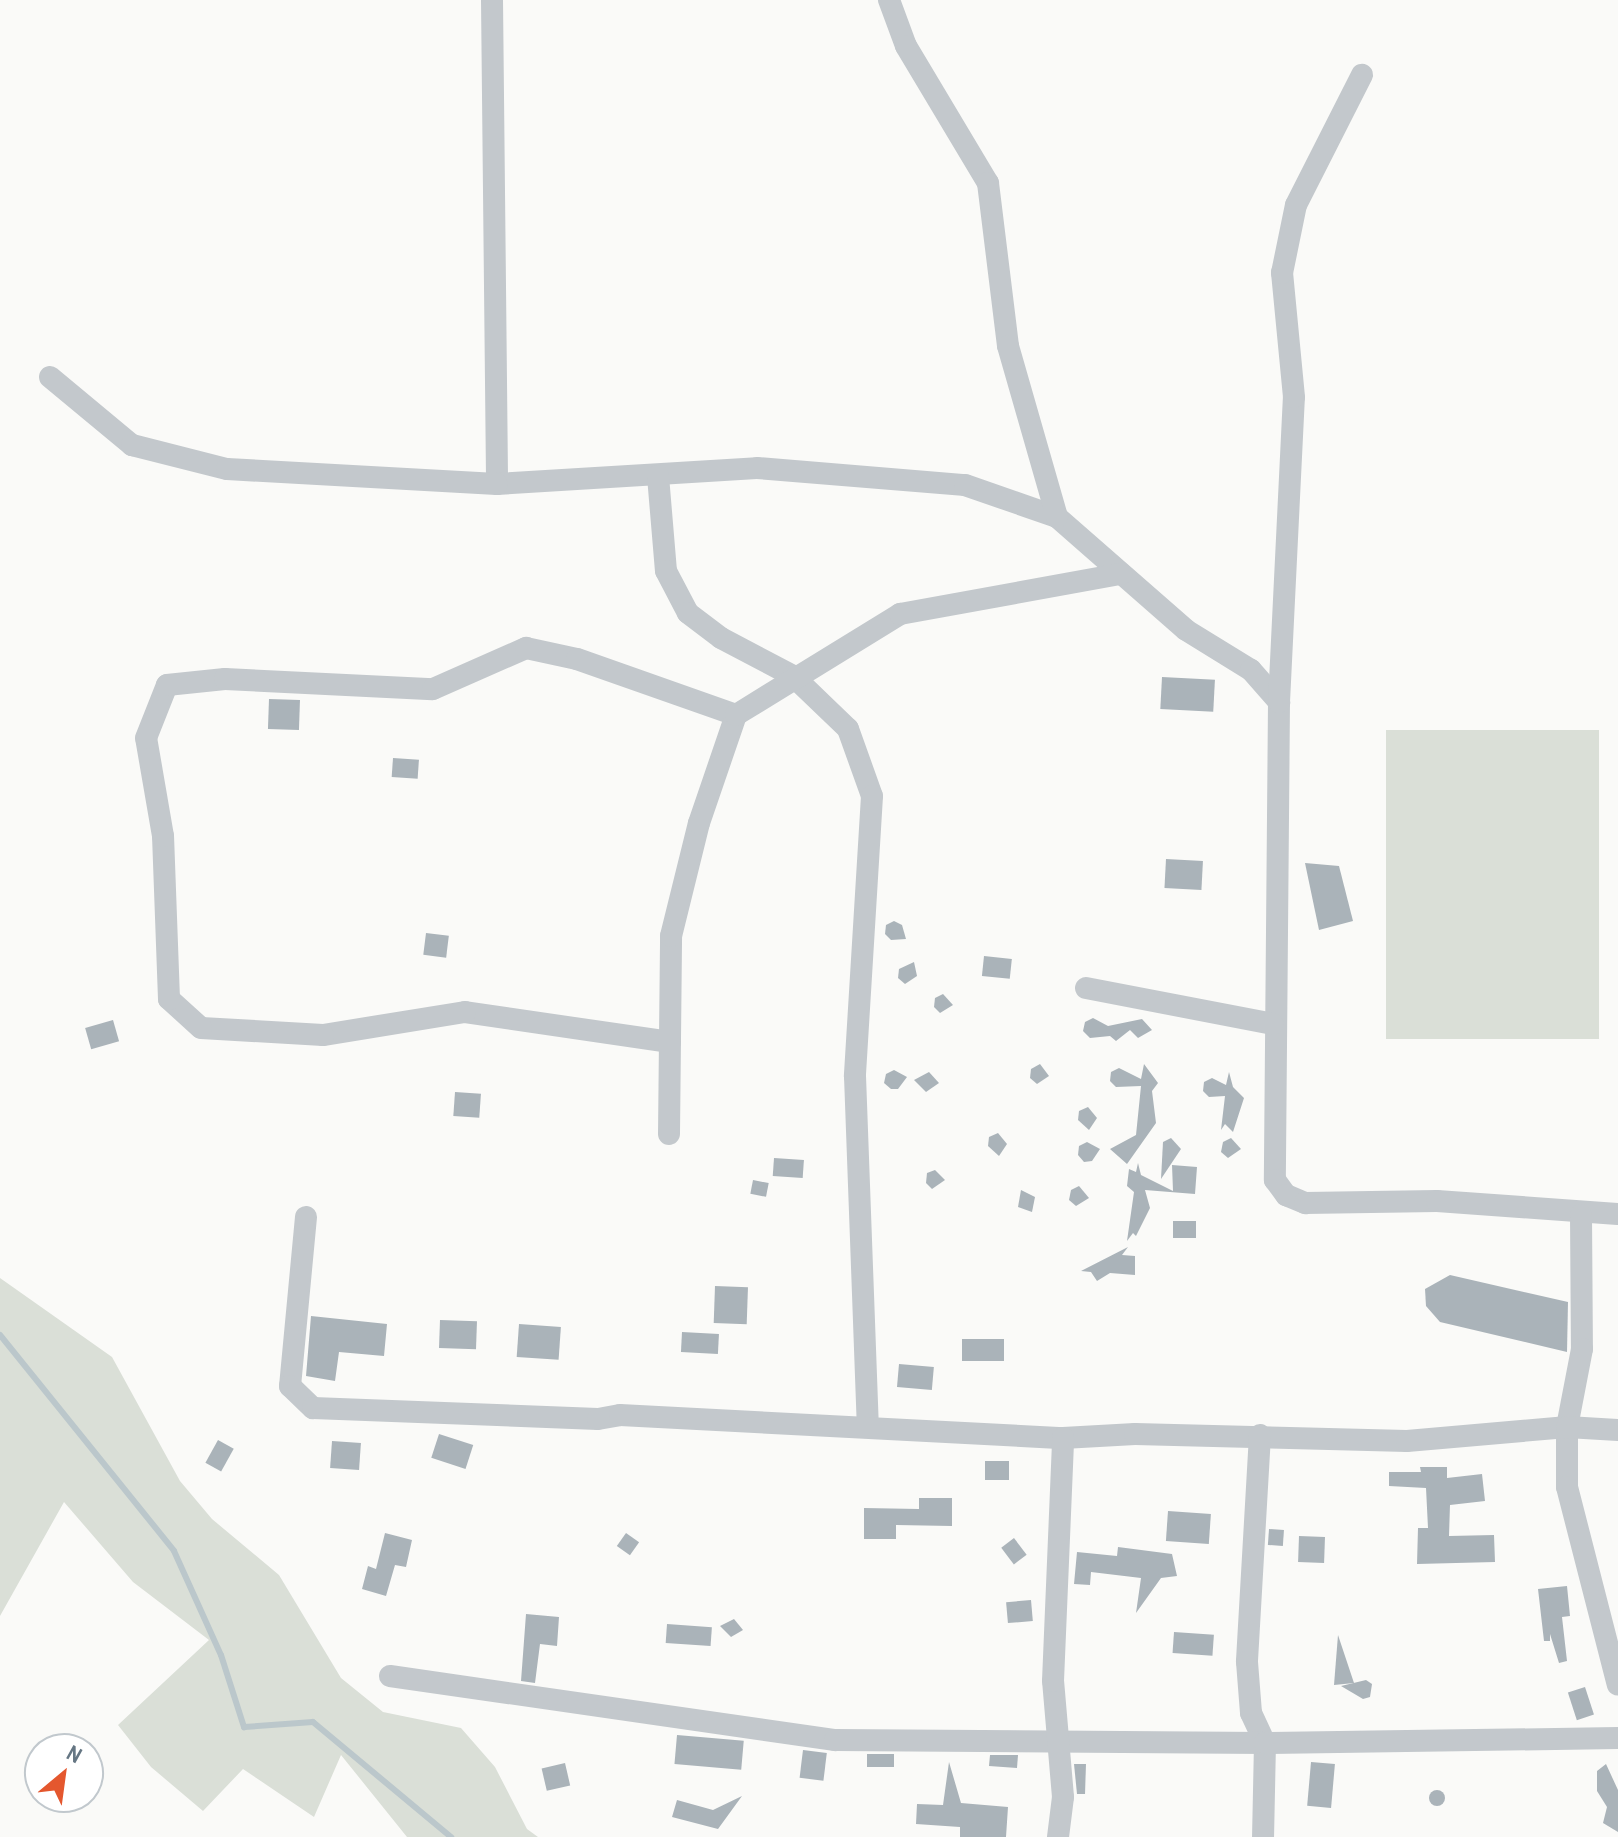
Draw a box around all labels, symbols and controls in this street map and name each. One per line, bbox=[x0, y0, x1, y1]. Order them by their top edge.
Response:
north arrow bbox=[24, 1733, 104, 1813]
text: N bbox=[62, 1737, 88, 1770]

